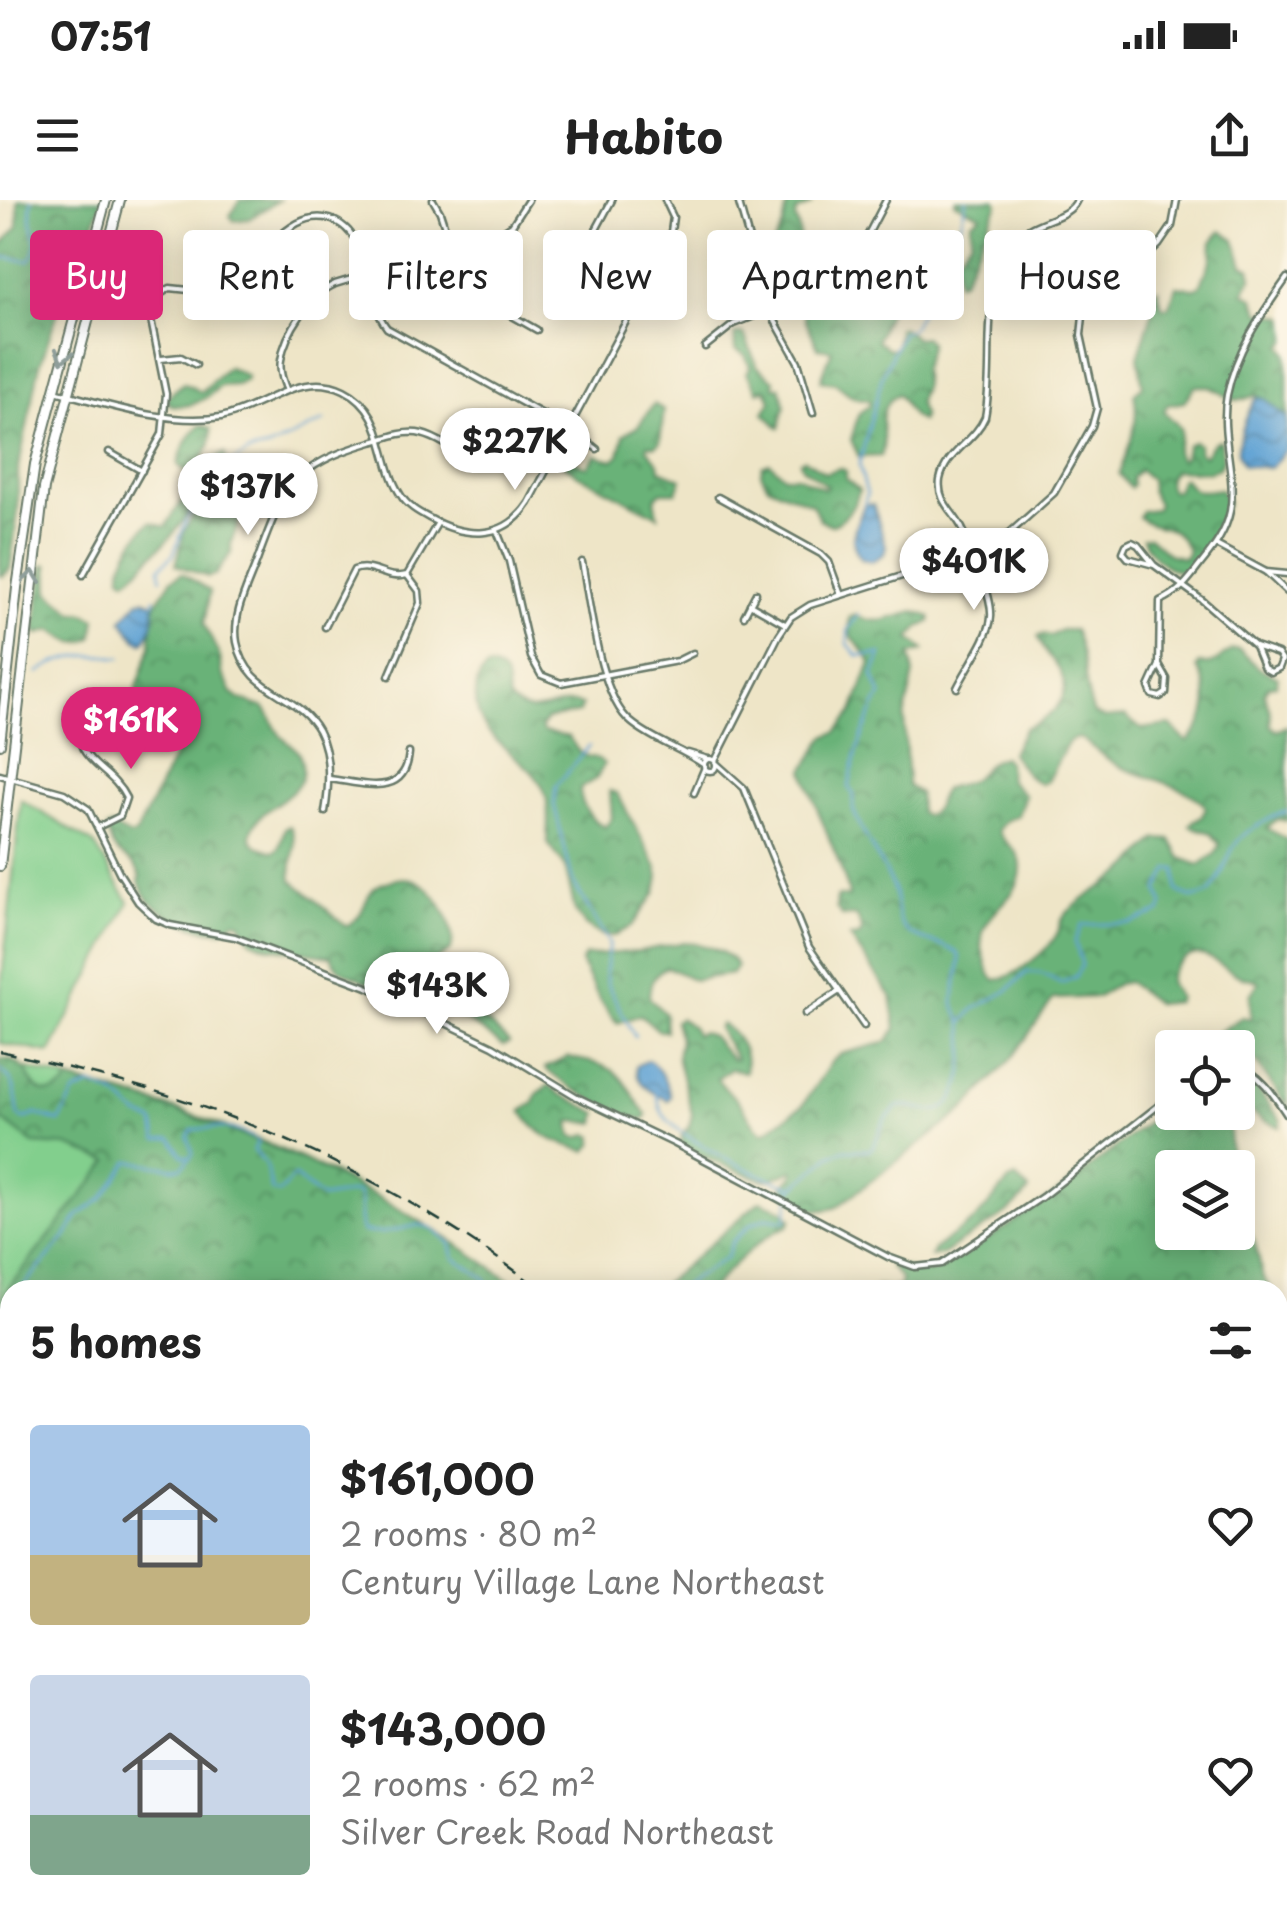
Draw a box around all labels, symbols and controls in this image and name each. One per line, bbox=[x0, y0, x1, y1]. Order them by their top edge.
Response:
text: 07:51 bbox=[50, 7, 151, 64]
text: Habito bbox=[564, 101, 723, 169]
icon: menu bbox=[30, 108, 85, 163]
icon: share bbox=[1202, 108, 1257, 163]
chip: Buy bbox=[30, 230, 163, 320]
chip: Rent bbox=[183, 230, 329, 320]
chip: Filters bbox=[349, 230, 523, 320]
chip: New bbox=[543, 230, 687, 320]
chip: Apartment bbox=[707, 230, 964, 320]
chip: House bbox=[984, 230, 1156, 320]
one-way arrow bbox=[54, 347, 75, 364]
pin: $227K bbox=[445, 408, 585, 493]
text: $227K bbox=[462, 416, 568, 464]
pin: $137K bbox=[178, 453, 318, 538]
text: $137K bbox=[200, 461, 296, 509]
pin: $401K bbox=[904, 528, 1044, 613]
text: $401K bbox=[921, 536, 1027, 584]
one-way arrow bbox=[21, 569, 42, 585]
pin: $161K bbox=[61, 687, 201, 772]
text: $161K bbox=[83, 695, 179, 743]
pin: $143K bbox=[367, 952, 507, 1037]
text: $143K bbox=[386, 960, 488, 1008]
map controls bbox=[1155, 1030, 1255, 1250]
button: locate bbox=[1155, 1030, 1255, 1130]
button: layers bbox=[1155, 1150, 1255, 1250]
text: 5 homes bbox=[30, 1309, 202, 1372]
icon: filters bbox=[1203, 1313, 1258, 1368]
text: $161,000 bbox=[340, 1446, 535, 1509]
icon: home bbox=[110, 1465, 230, 1585]
icon: heart bbox=[1203, 1498, 1258, 1553]
text: 2 rooms · 80 m² bbox=[340, 1509, 597, 1557]
text: Century Village Lane Northeast bbox=[340, 1557, 824, 1605]
text: $143,000 bbox=[340, 1696, 546, 1759]
icon: home bbox=[110, 1715, 230, 1835]
icon: heart bbox=[1203, 1748, 1258, 1803]
text: 2 rooms · 62 m² bbox=[340, 1759, 596, 1807]
text: Silver Creek Road Northeast bbox=[340, 1807, 774, 1855]

